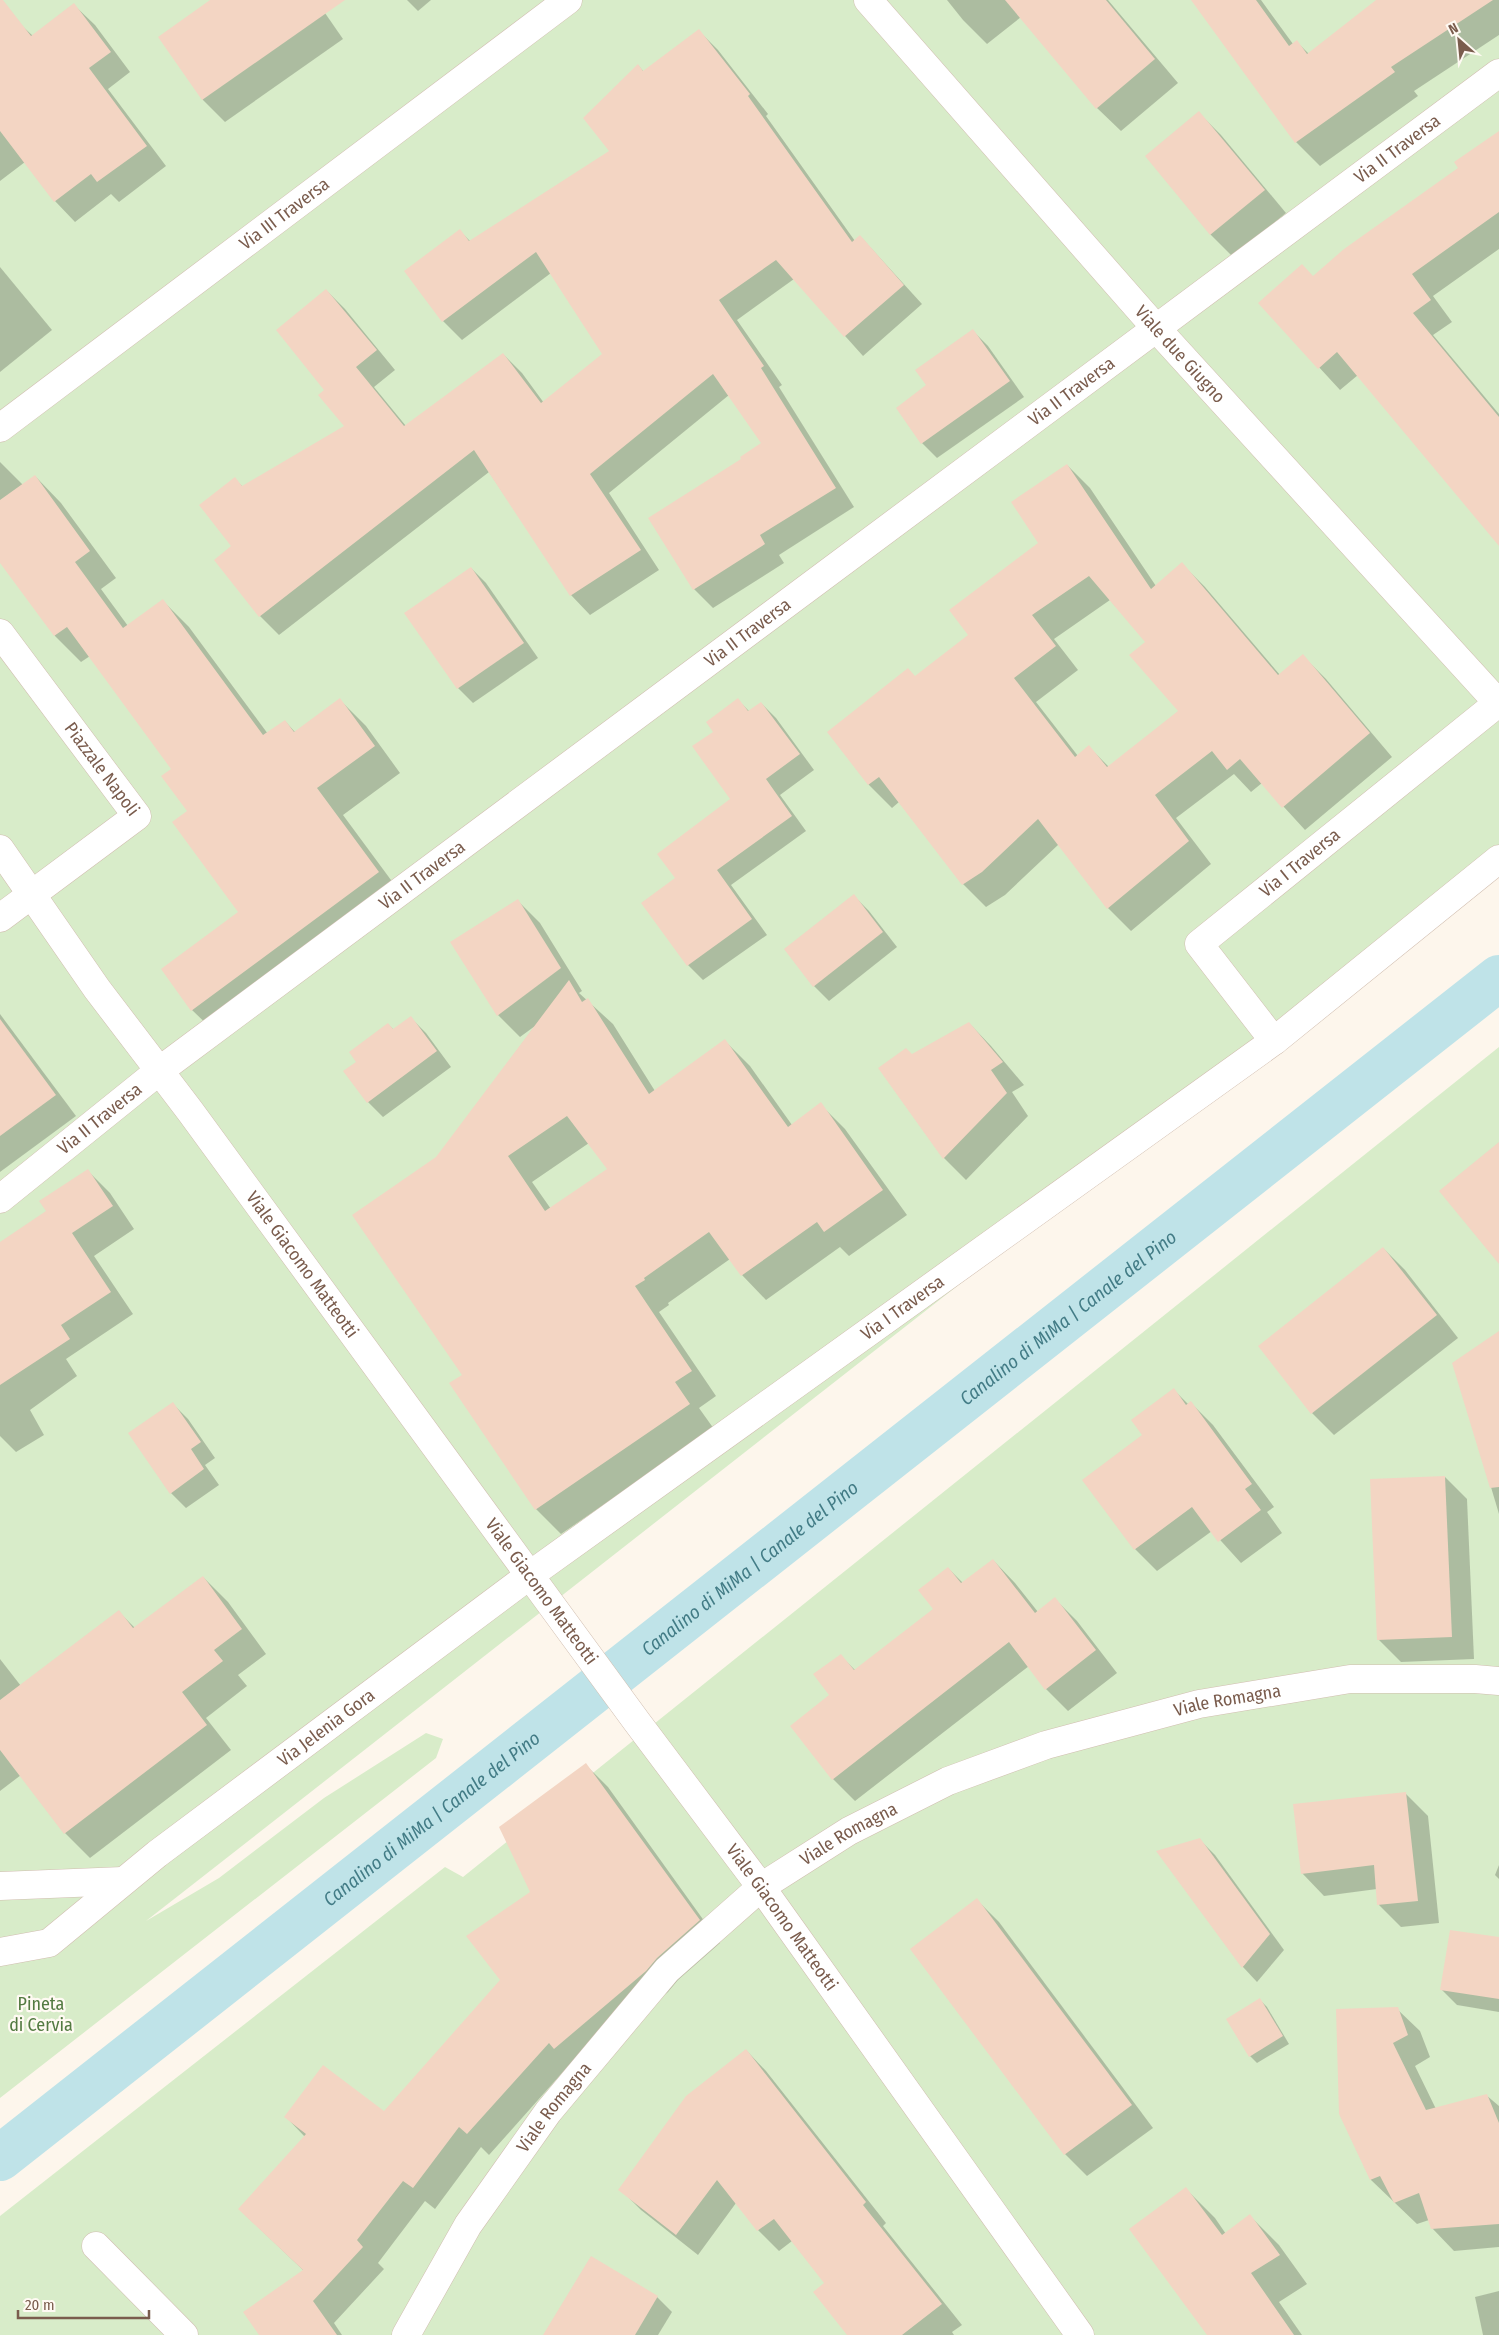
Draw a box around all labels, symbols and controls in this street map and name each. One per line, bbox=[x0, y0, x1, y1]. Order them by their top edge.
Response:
north arrow bbox=[1434, 15, 1484, 65]
text: N bbox=[1446, 19, 1461, 38]
street label: Via II Traversa bbox=[1350, 109, 1445, 188]
street label: Via III Traversa bbox=[235, 173, 334, 255]
street label: Viale due Giugno bbox=[1130, 301, 1230, 408]
street label: Via II Traversa bbox=[1024, 352, 1119, 431]
street label: Via II Traversa bbox=[700, 593, 795, 672]
street label: Piazzale Napoli bbox=[60, 718, 144, 820]
street label: Via I Traversa bbox=[1255, 824, 1345, 902]
street label: Via II Traversa bbox=[375, 836, 470, 914]
street label: Via II Traversa bbox=[53, 1078, 146, 1159]
street label: Viale Giacomo Matteotti bbox=[241, 1187, 363, 1342]
water label: Canalino di MiMa | Canale del Pino bbox=[955, 1225, 1181, 1410]
street label: Via I Traversa bbox=[857, 1270, 948, 1345]
water label: Canalino di MiMa | Canale del Pino bbox=[637, 1476, 863, 1660]
street label: Viale Giacomo Matteotti bbox=[481, 1514, 602, 1669]
street label: Viale Romagna bbox=[1171, 1680, 1283, 1721]
street label: Via Jelenia Gora bbox=[273, 1684, 379, 1771]
water label: Canalino di MiMa | Canale del Pino bbox=[318, 1726, 544, 1911]
street label: Viale Romagna bbox=[796, 1797, 901, 1870]
street label: Viale Giacomo Matteotti bbox=[721, 1839, 842, 1995]
park label: Pineta di Cervia bbox=[9, 1993, 73, 2036]
street label: Viale Romagna bbox=[512, 2058, 596, 2157]
scale bar bbox=[18, 2288, 149, 2320]
text: 20 m bbox=[25, 2296, 55, 2314]

